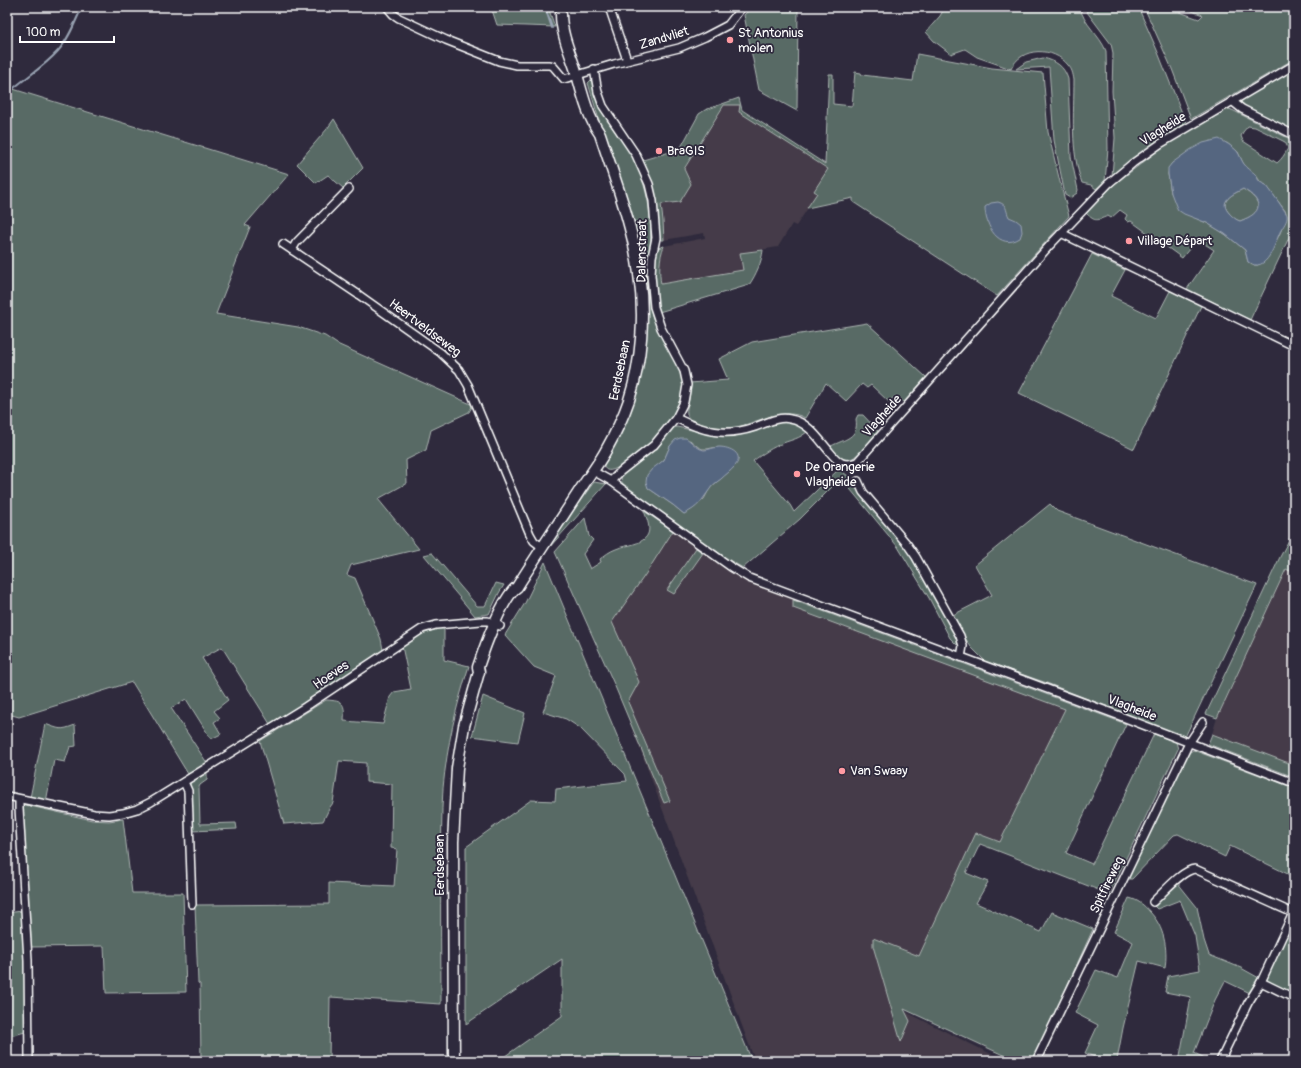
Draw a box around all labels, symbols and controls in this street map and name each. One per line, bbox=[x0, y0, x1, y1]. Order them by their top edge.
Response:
scale bar bbox=[20, 18, 114, 44]
street label: Zandvliet bbox=[637, 23, 692, 53]
text: 100 m bbox=[26, 25, 61, 40]
place label: St Antonius molen bbox=[738, 25, 804, 56]
marker: St Antonius molen bbox=[725, 35, 735, 45]
street label: Vlagheide bbox=[1137, 108, 1190, 149]
place label: BraGIS bbox=[667, 143, 705, 159]
marker: BraGIS bbox=[654, 146, 664, 156]
street label: Dalenstraat bbox=[633, 219, 651, 283]
place label: Village Départ bbox=[1137, 233, 1213, 249]
marker: Village Départ bbox=[1124, 236, 1134, 246]
street label: Heertveldseweg bbox=[386, 296, 465, 361]
street label: Eerdsebaan bbox=[606, 338, 634, 402]
street label: Vlagheide bbox=[859, 391, 906, 440]
place label: De Orangerie Vlagheide bbox=[805, 459, 875, 490]
marker: De Orangerie Vlagheide bbox=[792, 469, 802, 479]
street label: Hoeves bbox=[310, 657, 352, 693]
street label: Vlagheide bbox=[1105, 691, 1159, 725]
place label: Van Swaay bbox=[850, 763, 908, 779]
marker: Van Swaay bbox=[837, 766, 847, 776]
street label: Eerdsebaan bbox=[432, 834, 448, 896]
street label: Spitfireweg bbox=[1086, 853, 1128, 916]

